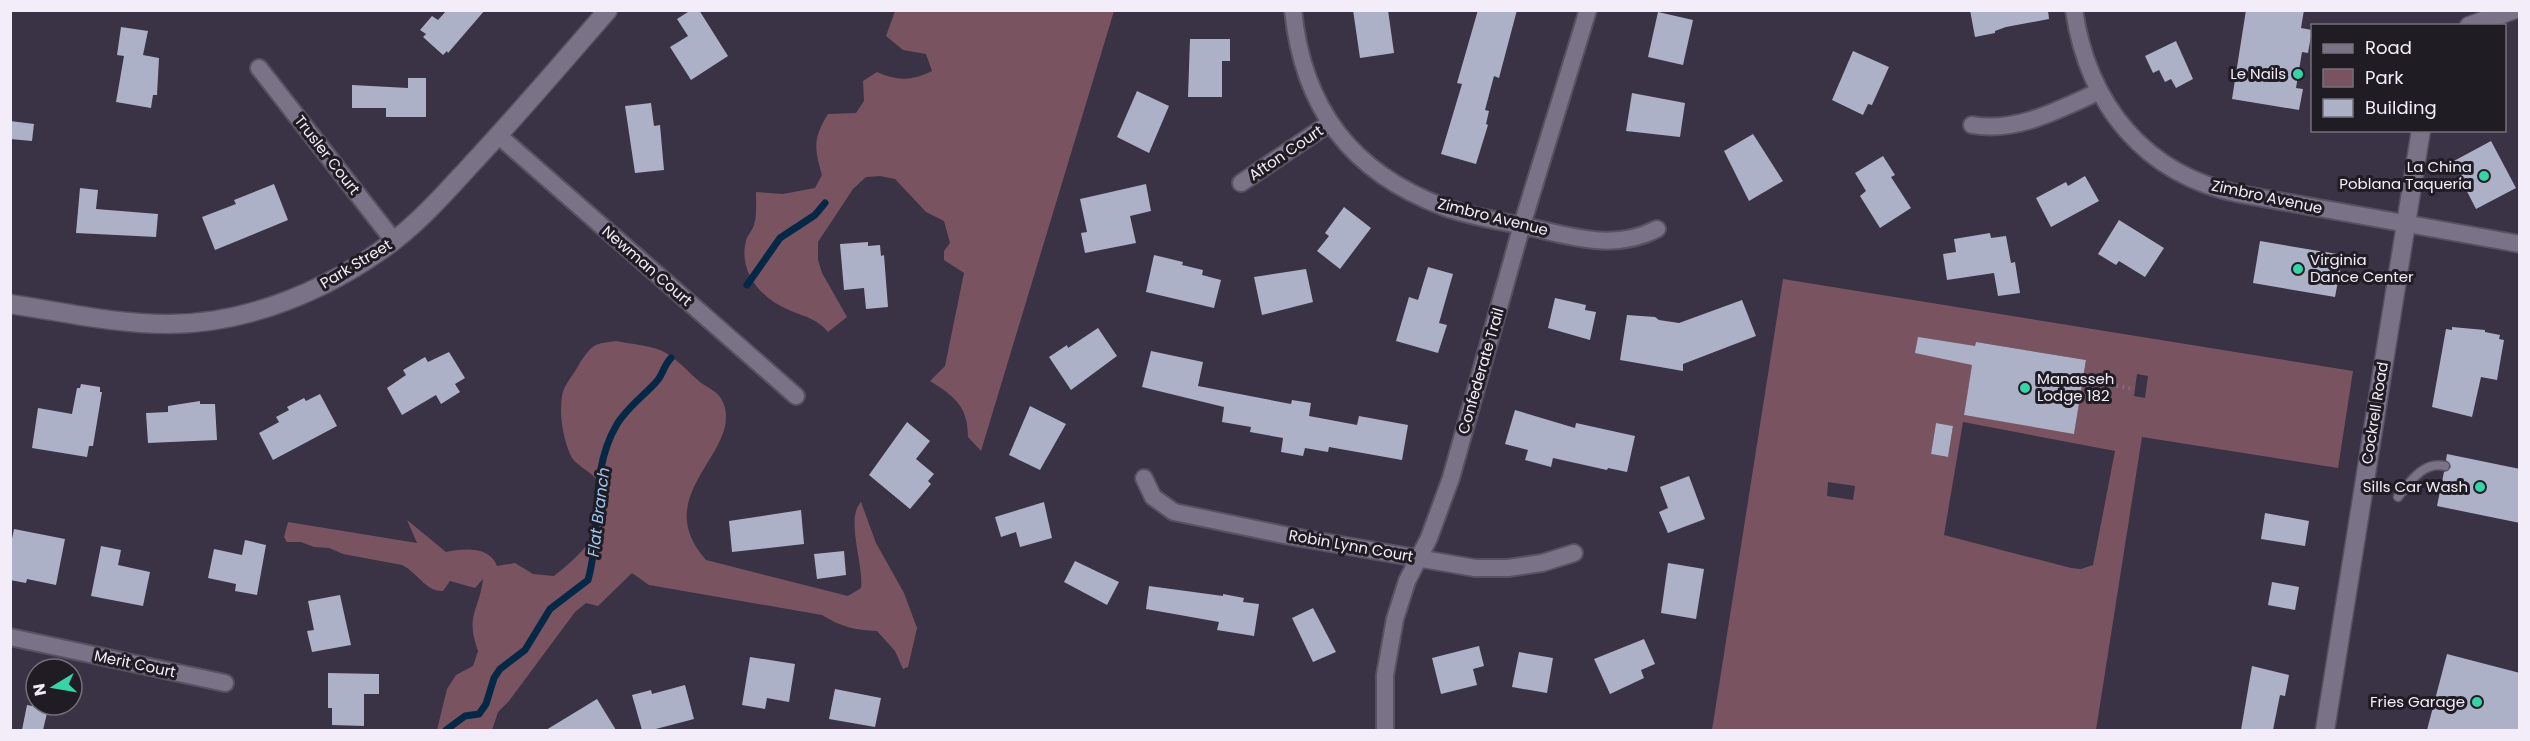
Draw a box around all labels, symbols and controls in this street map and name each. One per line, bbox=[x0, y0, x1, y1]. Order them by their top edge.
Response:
legend bbox=[2311, 24, 2506, 132]
text: Road bbox=[2365, 35, 2412, 60]
place label: Le Nails bbox=[2230, 63, 2286, 84]
text: Park bbox=[2365, 65, 2404, 90]
marker: Le Nails bbox=[2291, 67, 2305, 81]
text: Building bbox=[2365, 95, 2437, 120]
street label: Trusler Court bbox=[290, 111, 365, 199]
street label: Afton Court bbox=[1244, 120, 1327, 185]
place label: La China Poblana Taqueria bbox=[2339, 156, 2472, 194]
marker: La China Poblana Taqueria bbox=[2477, 169, 2491, 183]
street label: Zimbro Avenue bbox=[2210, 175, 2325, 219]
street label: Zimbro Avenue bbox=[1436, 193, 1550, 240]
street label: Newman Court bbox=[598, 221, 697, 311]
street label: Park Street bbox=[316, 234, 395, 293]
place label: Virginia Dance Center bbox=[2310, 249, 2414, 287]
marker: Virginia Dance Center bbox=[2291, 262, 2305, 276]
street label: Confederate Trail bbox=[1452, 305, 1509, 436]
street label: Cockrell Road bbox=[2356, 360, 2393, 466]
place label: Manasseh Lodge 182 bbox=[2037, 368, 2114, 406]
marker: Manasseh Lodge 182 bbox=[2018, 381, 2032, 395]
water label: Flat Branch bbox=[582, 466, 615, 558]
place label: Sills Car Wash bbox=[2363, 476, 2468, 497]
marker: Sills Car Wash bbox=[2473, 480, 2487, 494]
street label: Robin Lynn Court bbox=[1287, 524, 1415, 567]
street label: Merit Court bbox=[92, 645, 178, 682]
north arrow bbox=[24, 657, 84, 717]
text: N bbox=[27, 682, 52, 698]
place label: Fries Garage bbox=[2370, 691, 2465, 712]
marker: Fries Garage bbox=[2470, 695, 2484, 709]

